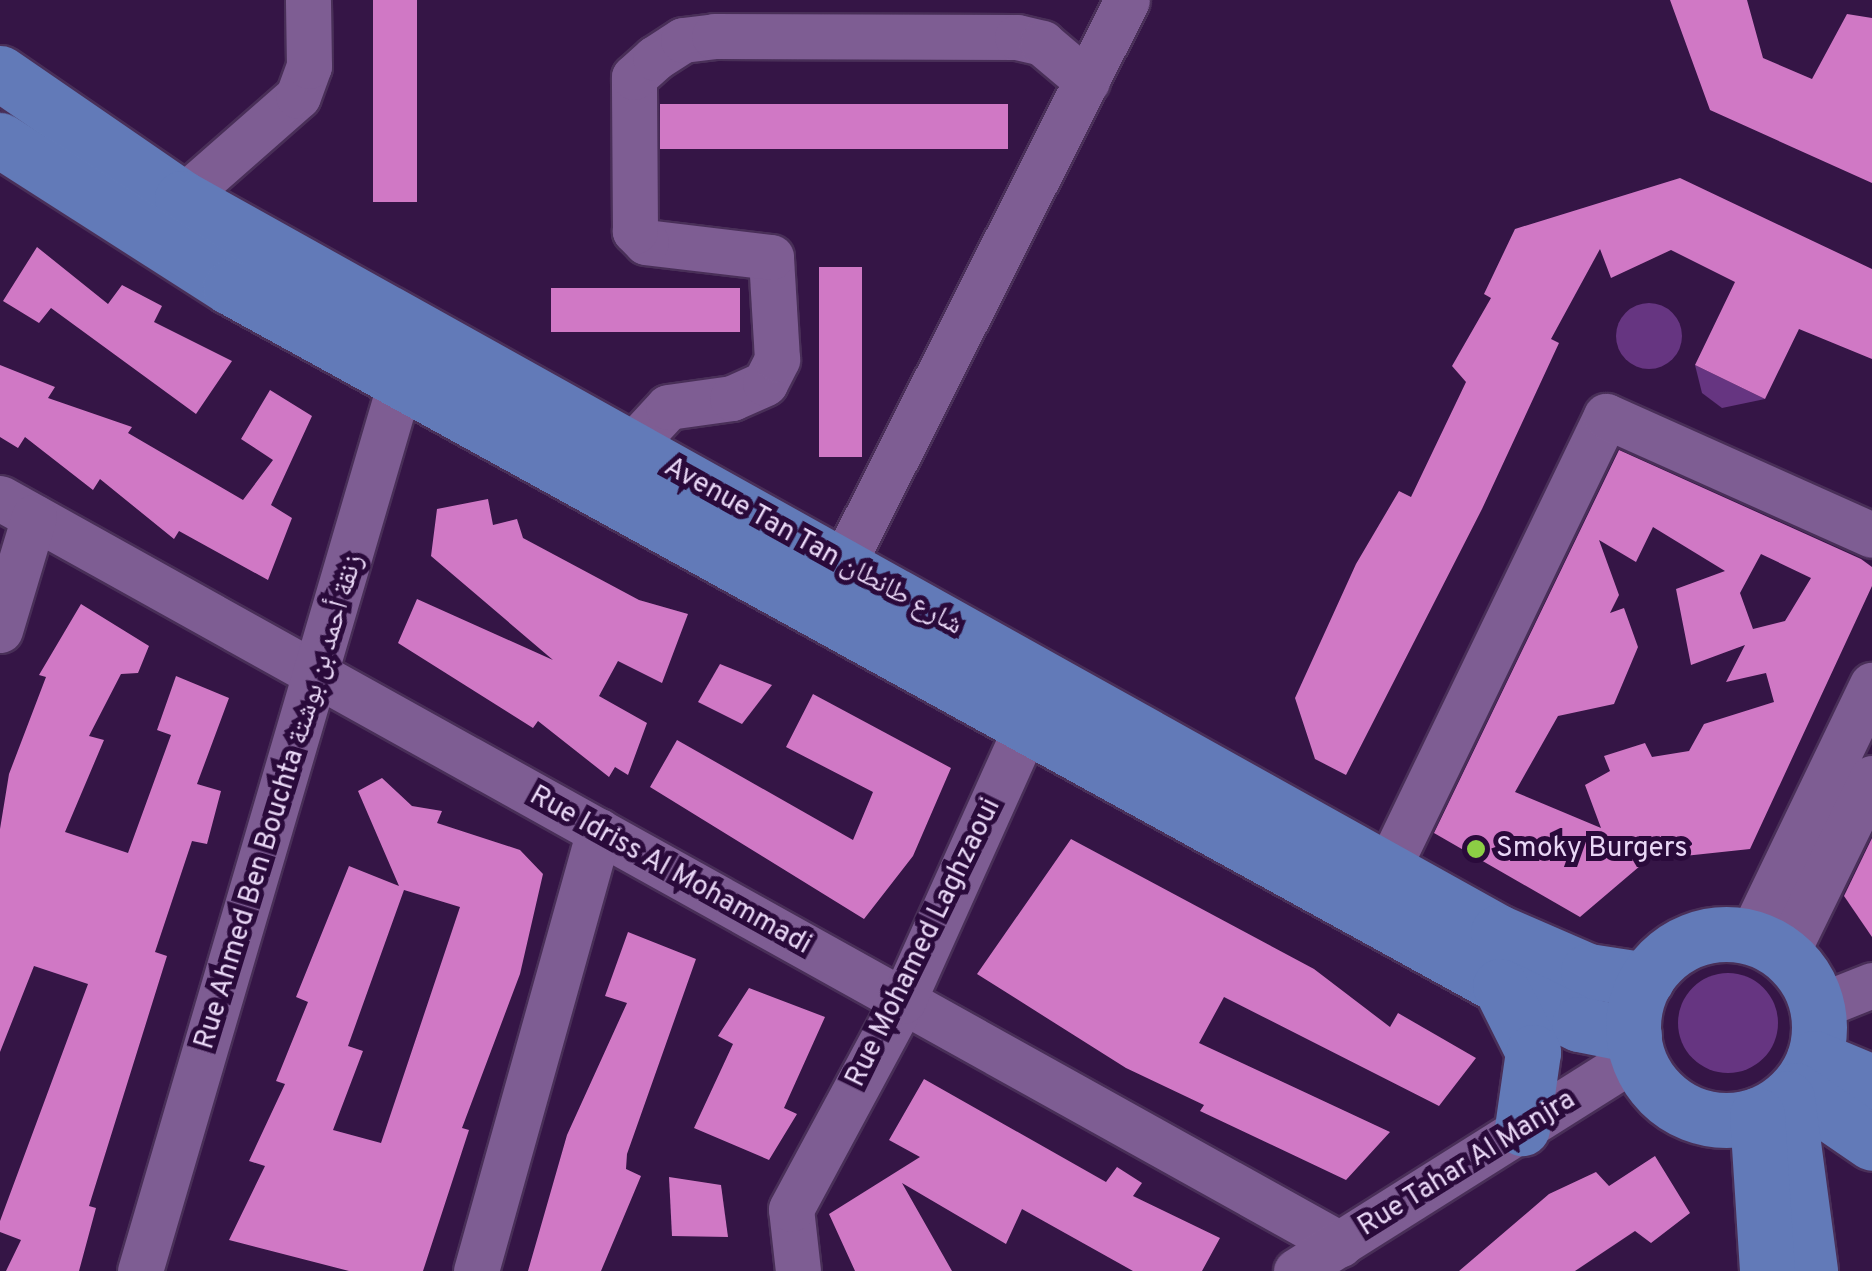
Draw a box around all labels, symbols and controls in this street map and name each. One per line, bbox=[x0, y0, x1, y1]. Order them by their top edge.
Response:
street label: Avenue Tan Tan شارع طانطان bbox=[657, 450, 969, 644]
street label: Rue Ahmed Ben Bouchta زنقة أحمد بن بوشتة bbox=[188, 550, 372, 1054]
street label: Rue Idriss Al Mohammadi bbox=[523, 779, 817, 963]
street label: Rue Mohamed Laghzaoui bbox=[839, 793, 1009, 1093]
place label: Smoky Burgers bbox=[1496, 832, 1688, 866]
marker: Smoky Burgers bbox=[1465, 838, 1487, 860]
street label: Rue Tahar Al Manjra bbox=[1351, 1083, 1583, 1245]

